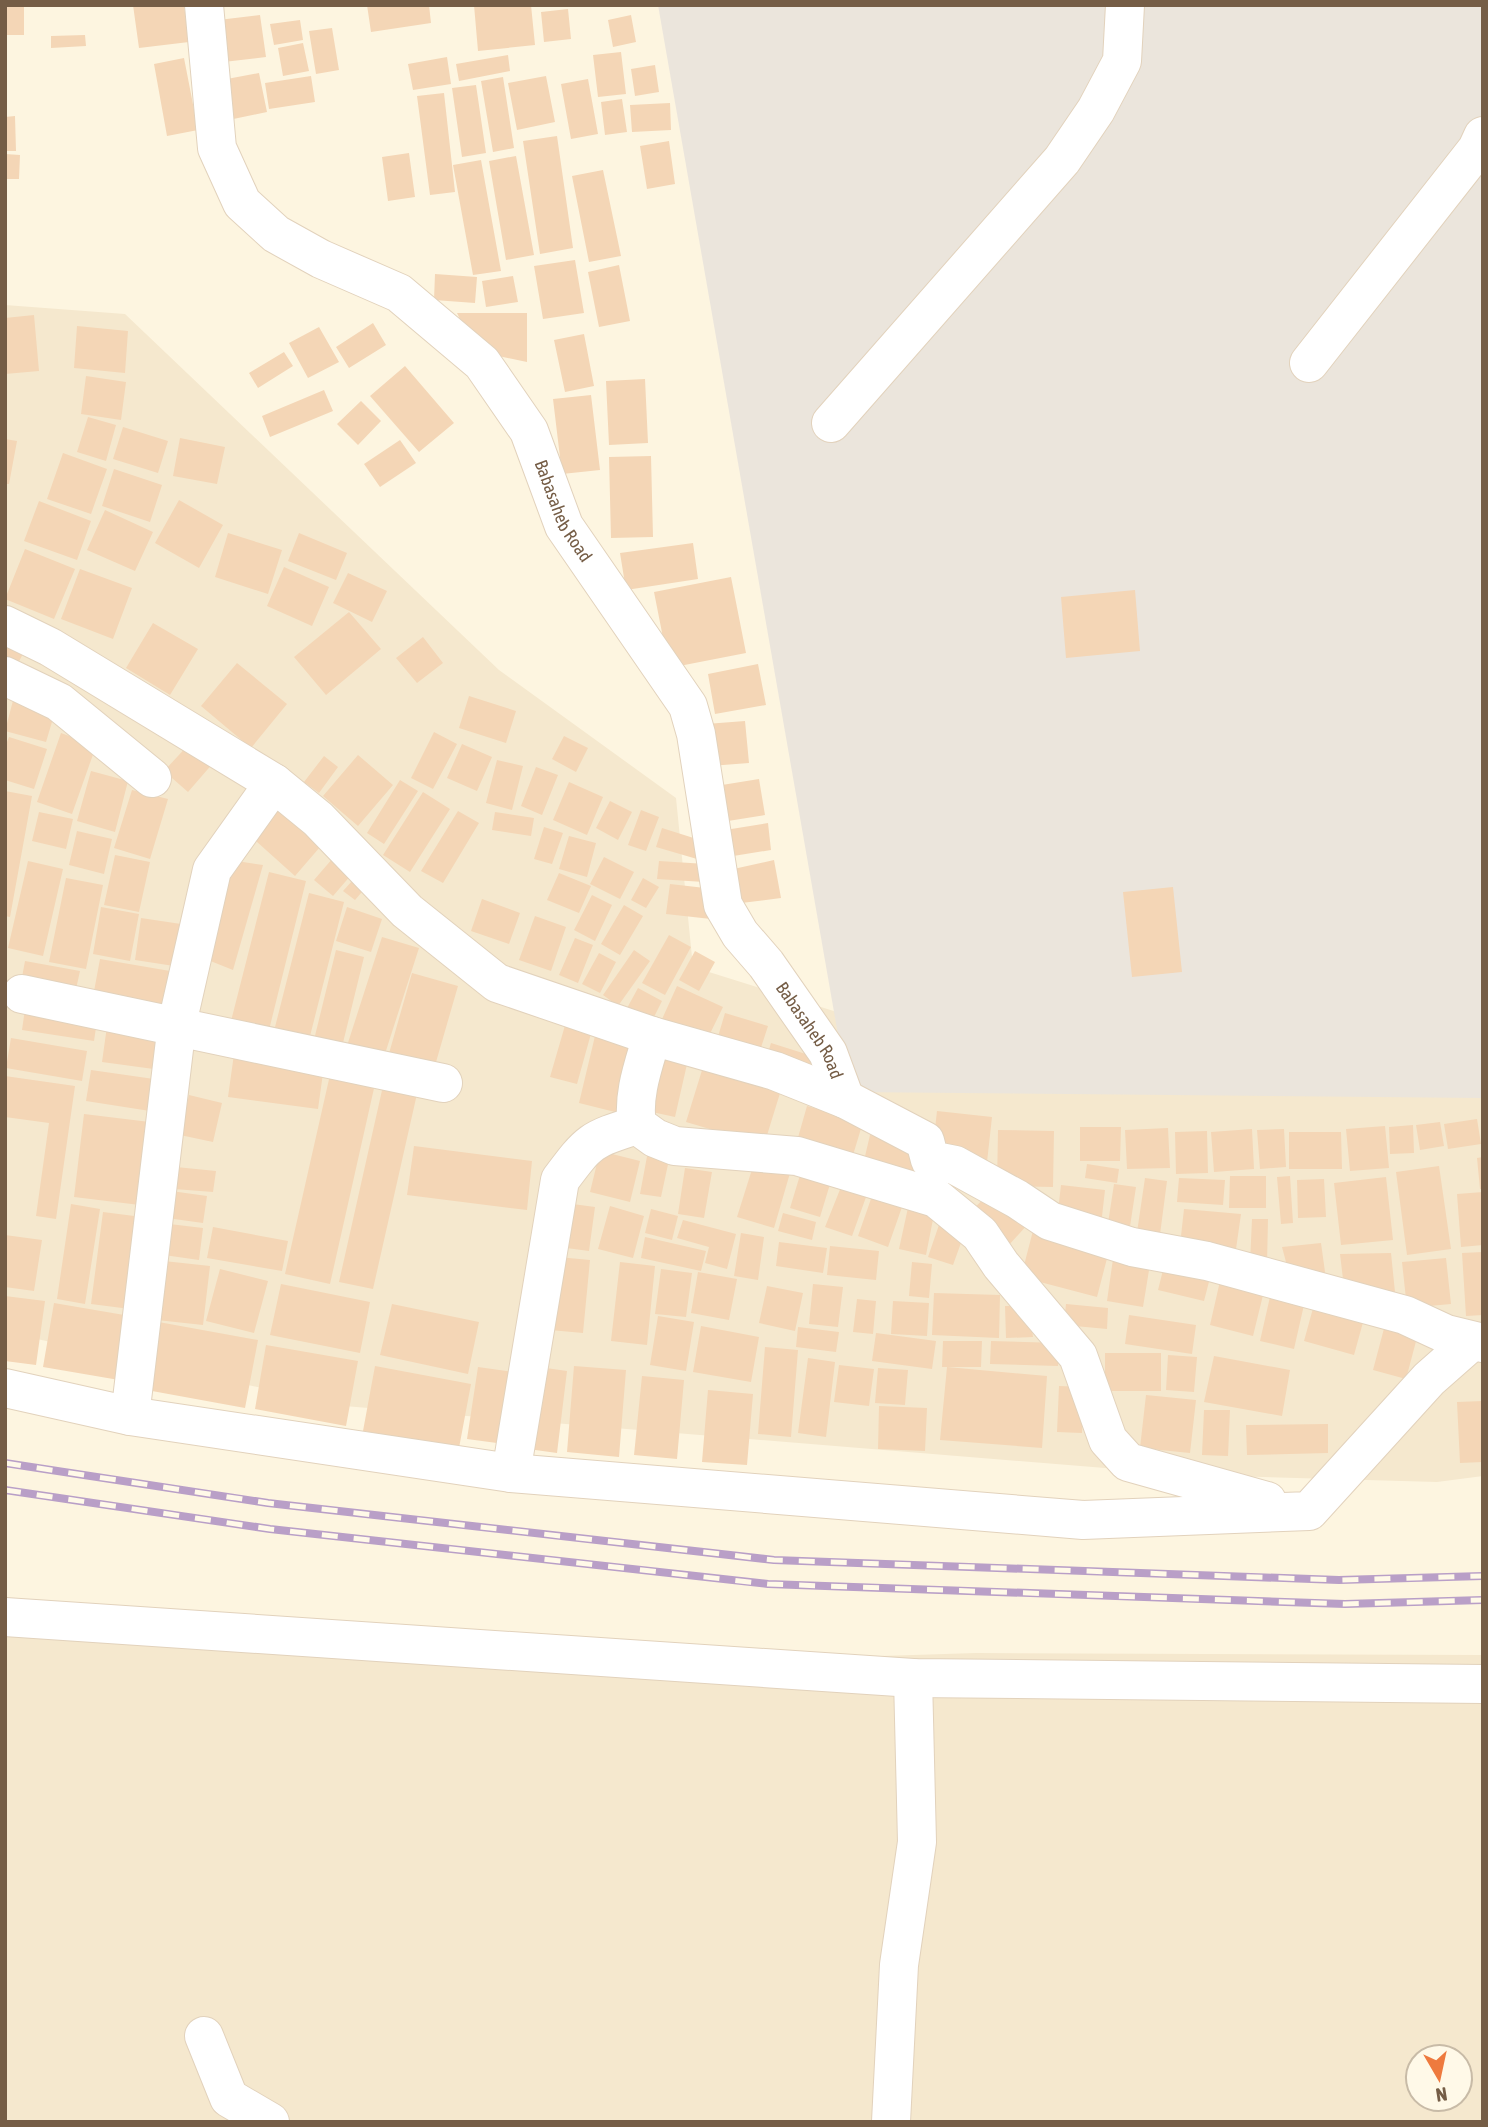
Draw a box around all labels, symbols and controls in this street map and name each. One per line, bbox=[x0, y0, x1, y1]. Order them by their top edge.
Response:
street label: Babasaheb Road bbox=[531, 457, 597, 566]
street label: Babasaheb Road bbox=[772, 978, 848, 1082]
north arrow bbox=[1404, 2043, 1474, 2113]
text: N bbox=[1434, 2083, 1449, 2107]

